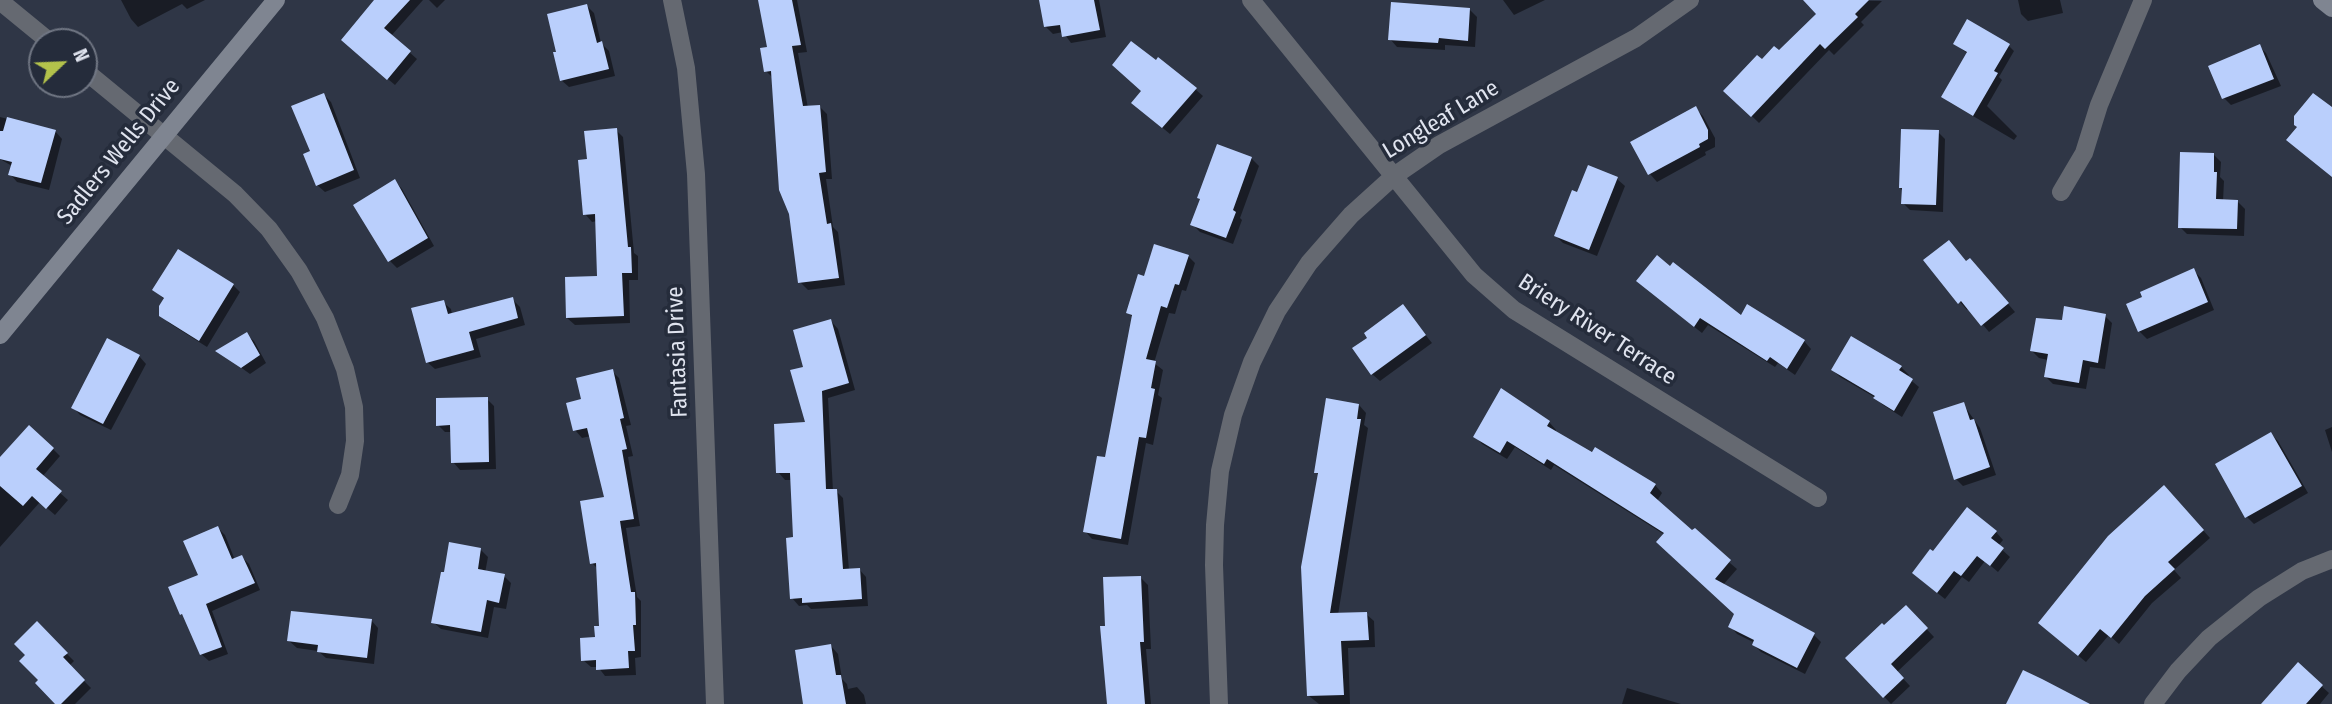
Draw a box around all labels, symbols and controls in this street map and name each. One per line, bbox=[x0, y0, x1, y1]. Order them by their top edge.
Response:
north arrow bbox=[28, 28, 98, 98]
text: N bbox=[68, 46, 94, 65]
street label: Sadlers Wells Drive bbox=[52, 73, 186, 231]
street label: Longleaf Lane bbox=[1378, 75, 1504, 165]
street label: Briery River Terrace bbox=[1513, 269, 1681, 391]
street label: Fantasia Drive bbox=[662, 286, 694, 418]

